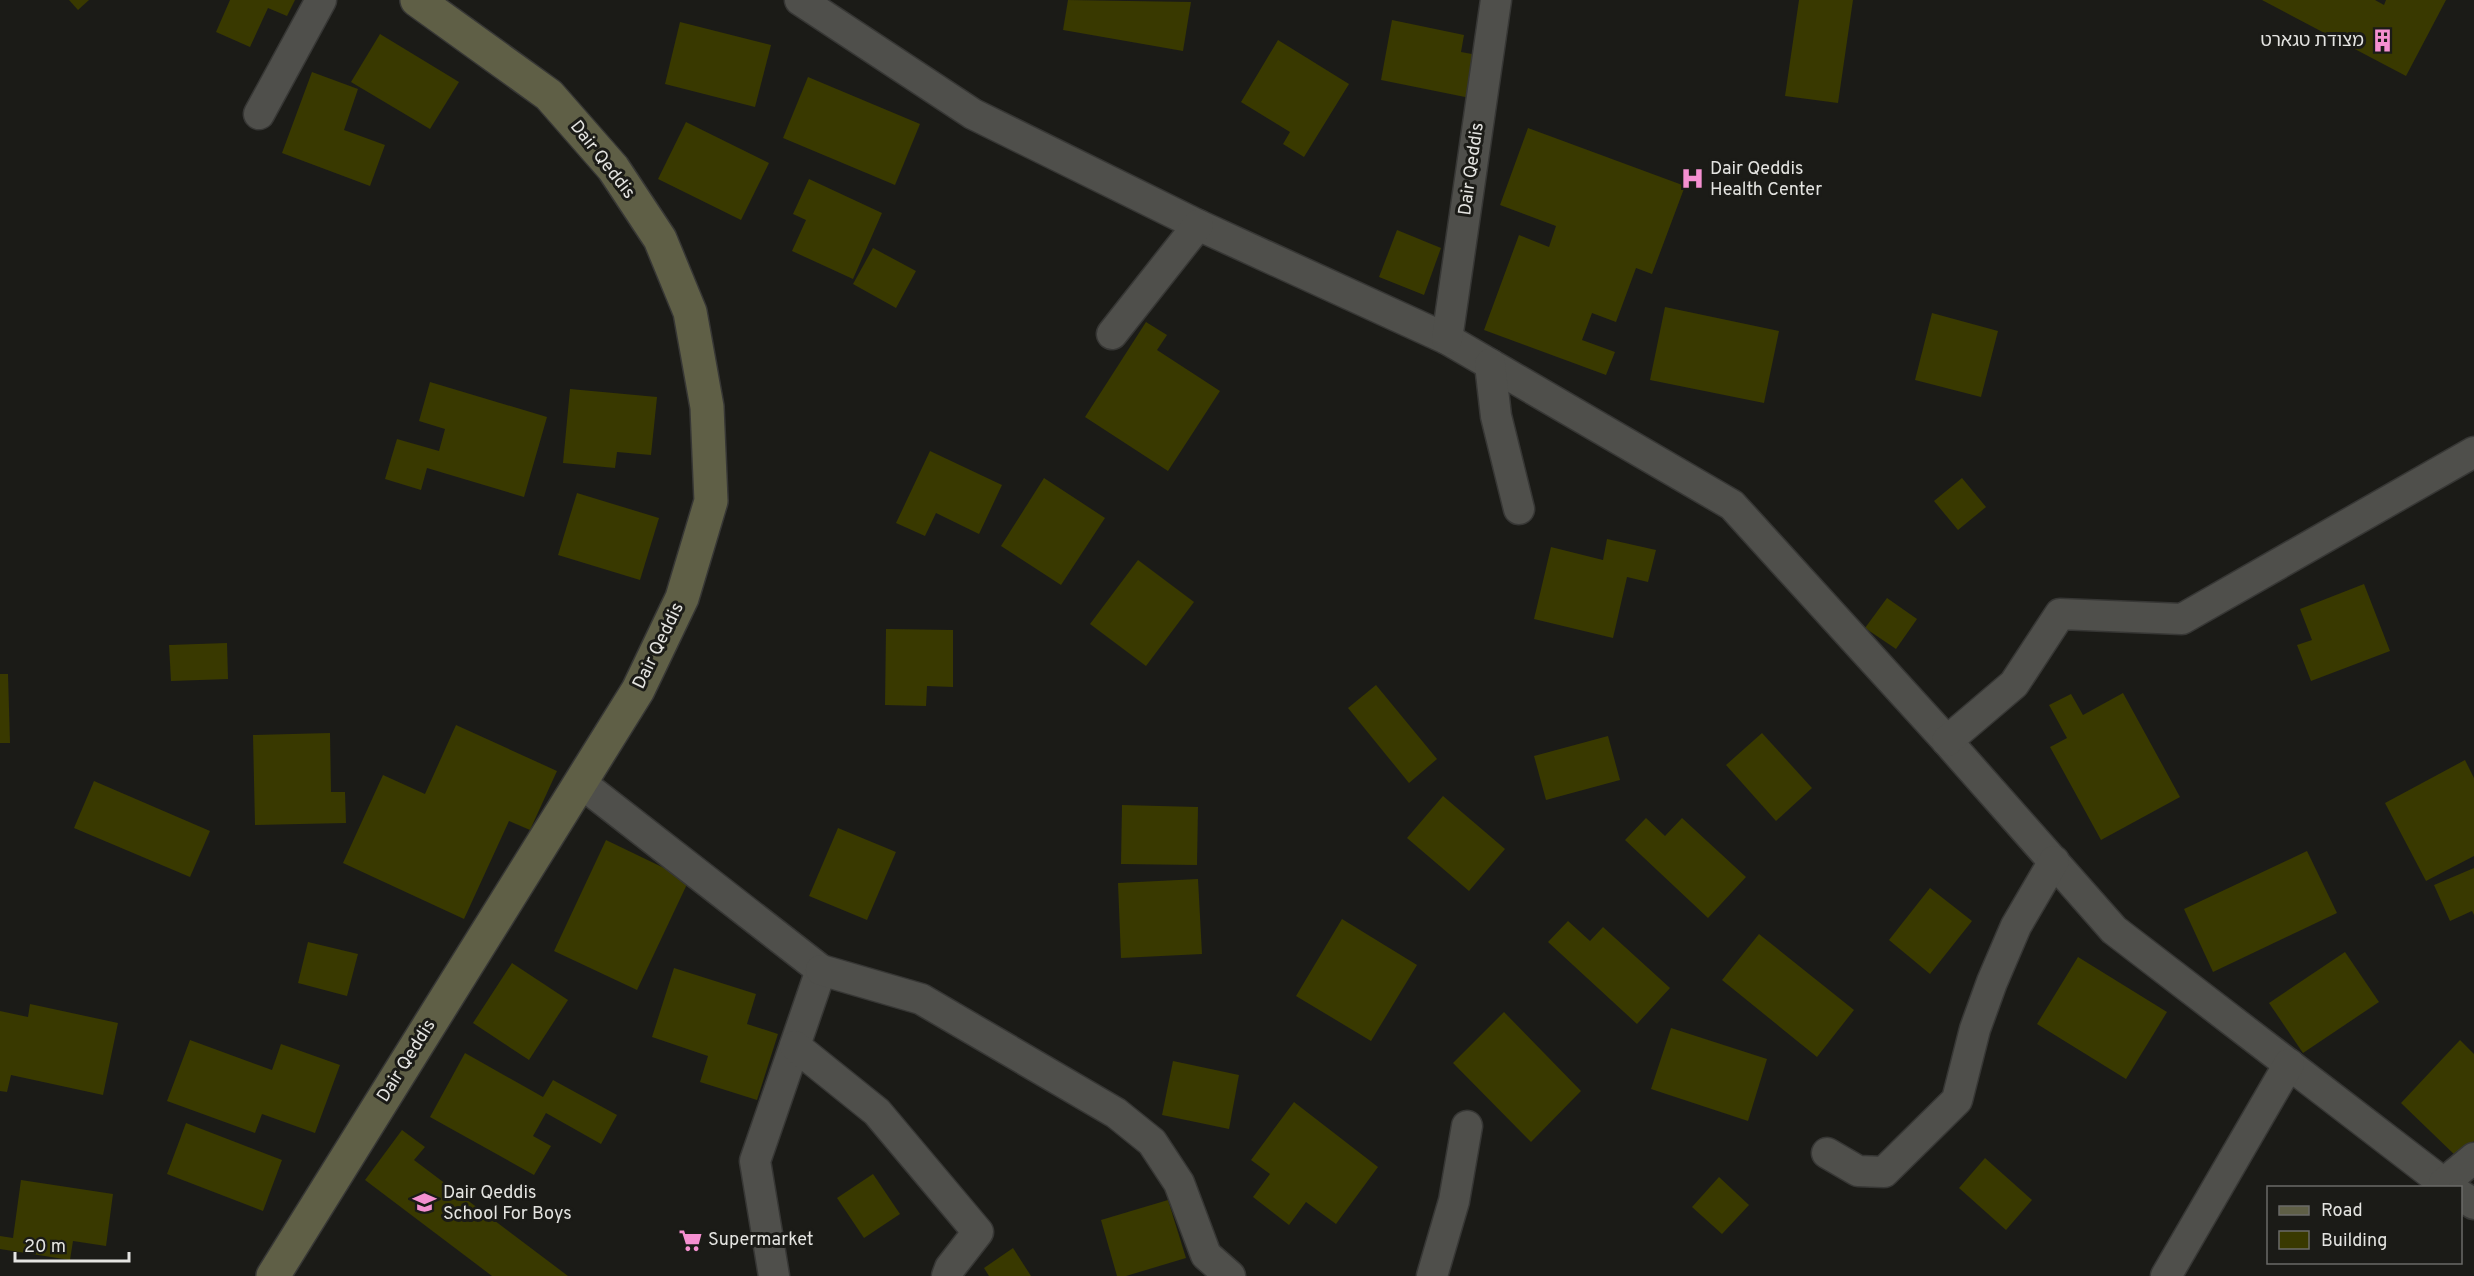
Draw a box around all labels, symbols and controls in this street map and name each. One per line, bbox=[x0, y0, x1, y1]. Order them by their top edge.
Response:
building icon: מצודת טגארט bbox=[2369, 28, 2395, 54]
place label: מצודת טגארט bbox=[2260, 30, 2364, 53]
street label: Dair Qeddis bbox=[564, 116, 640, 204]
street label: Dair Qeddis bbox=[1454, 121, 1490, 217]
place label: Dair Qeddis Health Center bbox=[1710, 158, 1822, 202]
hospital icon: Dair Qeddis Health Center bbox=[1679, 166, 1705, 192]
street label: Dair Qeddis bbox=[628, 599, 690, 693]
street label: Dair Qeddis bbox=[372, 1015, 442, 1107]
place label: Dair Qeddis School For Boys bbox=[443, 1182, 572, 1226]
legend bbox=[2267, 1186, 2462, 1264]
school or university icon: Dair Qeddis School For Boys bbox=[412, 1190, 438, 1216]
text: Road bbox=[2321, 1200, 2363, 1223]
scale bar bbox=[15, 1225, 129, 1263]
supermarket icon: Supermarket bbox=[677, 1227, 703, 1253]
place label: Supermarket bbox=[708, 1229, 814, 1252]
text: Building bbox=[2321, 1230, 2387, 1253]
text: 20 m bbox=[24, 1236, 66, 1259]

